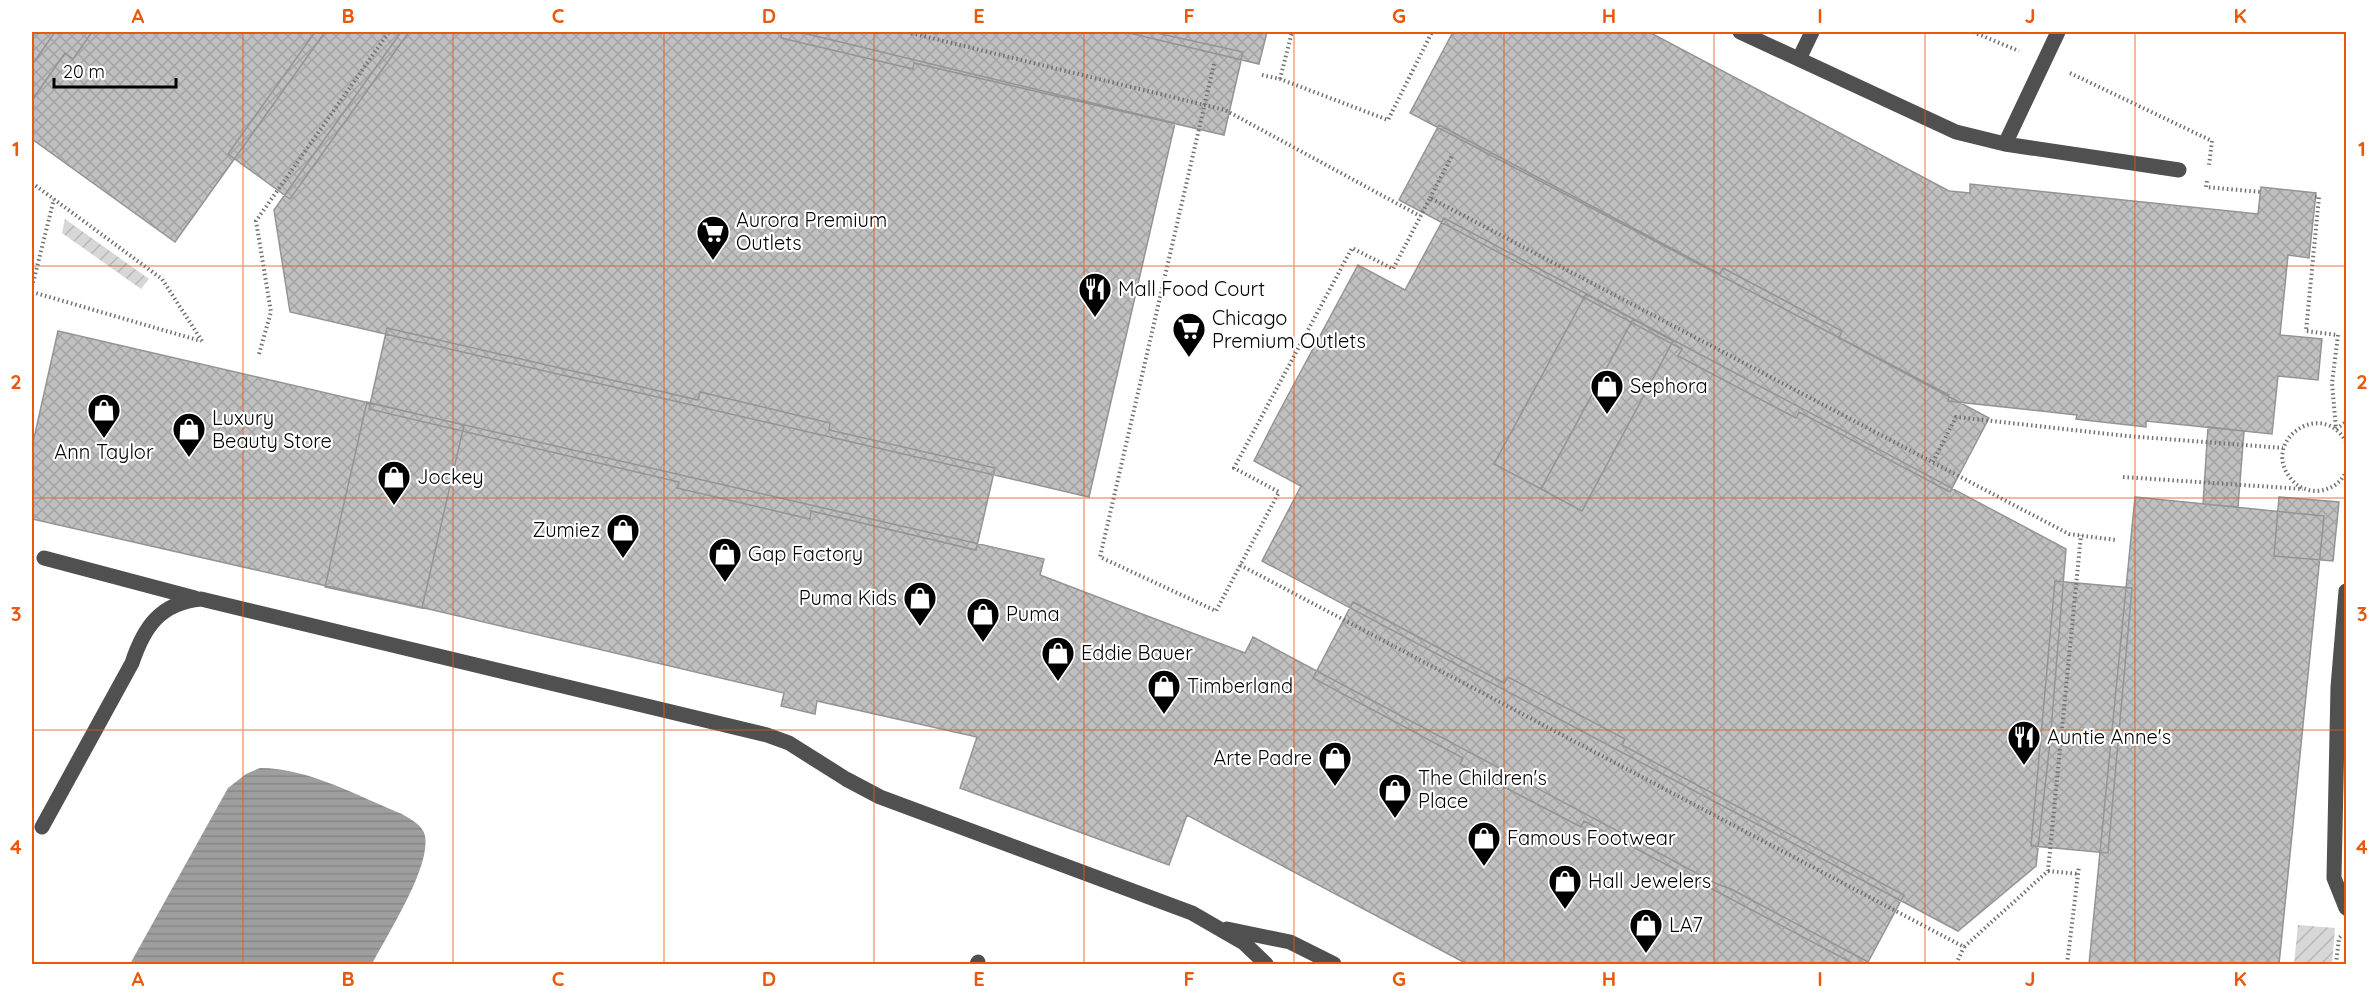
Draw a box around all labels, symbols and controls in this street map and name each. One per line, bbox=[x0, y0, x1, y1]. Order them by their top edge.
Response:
text: A bbox=[132, 3, 145, 28]
text: B bbox=[341, 3, 355, 28]
text: C bbox=[552, 3, 565, 28]
text: D bbox=[762, 3, 776, 28]
text: E bbox=[973, 3, 985, 28]
text: F bbox=[1183, 3, 1195, 28]
text: G bbox=[1392, 3, 1406, 28]
text: H bbox=[1602, 3, 1616, 28]
text: I bbox=[1817, 3, 1823, 28]
text: J bbox=[2024, 3, 2036, 28]
text: K bbox=[2233, 3, 2247, 28]
scale bar bbox=[54, 51, 176, 89]
text: 20 m bbox=[63, 60, 105, 83]
text: 1 bbox=[12, 136, 20, 161]
text: 1 bbox=[2358, 136, 2366, 161]
place label: Aurora Premium Outlets bbox=[736, 207, 887, 255]
supermarket icon: Aurora Premium Outlets bbox=[695, 214, 731, 261]
restaurant icon: Mall Food Court bbox=[1077, 271, 1113, 318]
place label: Mall Food Court bbox=[1118, 276, 1265, 301]
place label: Chicago Premium Outlets bbox=[1212, 305, 1366, 353]
supermarket icon: Chicago Premium Outlets bbox=[1171, 311, 1207, 358]
shop icon: Sephora bbox=[1589, 368, 1625, 415]
text: 2 bbox=[10, 369, 22, 394]
text: 2 bbox=[2356, 369, 2368, 394]
place label: Sephora bbox=[1630, 373, 1708, 398]
shop icon: Ann Taylor bbox=[86, 392, 122, 439]
place label: Luxury Beauty Store bbox=[212, 405, 332, 453]
shop icon: Luxury Beauty Store bbox=[171, 411, 207, 458]
place label: Ann Taylor bbox=[54, 439, 154, 464]
shop icon: Jockey bbox=[376, 459, 412, 506]
place label: Jockey bbox=[417, 464, 484, 489]
shop icon: Zumiez bbox=[605, 512, 641, 559]
place label: Zumiez bbox=[532, 517, 600, 542]
shop icon: Gap Factory bbox=[707, 536, 743, 583]
place label: Gap Factory bbox=[748, 541, 863, 566]
shop icon: Puma Kids bbox=[902, 580, 938, 627]
place label: Puma Kids bbox=[799, 585, 897, 610]
shop icon: Puma bbox=[965, 596, 1001, 643]
text: 3 bbox=[11, 601, 21, 626]
place label: Puma bbox=[1006, 601, 1060, 626]
text: 3 bbox=[2357, 601, 2367, 626]
shop icon: Eddie Bauer bbox=[1040, 635, 1076, 682]
place label: Eddie Bauer bbox=[1081, 640, 1193, 665]
shop icon: Timberland bbox=[1146, 668, 1182, 715]
place label: Timberland bbox=[1187, 673, 1293, 698]
restaurant icon: Auntie Anne's bbox=[2006, 719, 2042, 766]
place label: Auntie Anne's bbox=[2047, 724, 2171, 749]
shop icon: Arte Padre bbox=[1317, 740, 1353, 787]
place label: Arte Padre bbox=[1213, 745, 1312, 770]
place label: The Children's Place bbox=[1418, 765, 1547, 813]
shop icon: The Children's Place bbox=[1377, 772, 1413, 819]
shop icon: Famous Footwear bbox=[1466, 820, 1502, 867]
place label: Famous Footwear bbox=[1507, 825, 1676, 850]
text: 4 bbox=[10, 834, 22, 859]
text: 4 bbox=[2356, 834, 2368, 859]
shop icon: Hall Jewelers bbox=[1547, 863, 1583, 910]
place label: Hall Jewelers bbox=[1588, 868, 1711, 893]
shop icon: LA7 bbox=[1628, 907, 1664, 954]
place label: LA7 bbox=[1669, 912, 1703, 937]
text: A bbox=[132, 966, 145, 991]
text: B bbox=[341, 966, 355, 991]
text: C bbox=[552, 966, 565, 991]
text: D bbox=[762, 966, 776, 991]
text: E bbox=[973, 966, 985, 991]
text: F bbox=[1183, 966, 1195, 991]
text: G bbox=[1392, 966, 1406, 991]
text: H bbox=[1602, 966, 1616, 991]
text: I bbox=[1817, 966, 1823, 991]
text: J bbox=[2024, 966, 2036, 991]
text: K bbox=[2233, 966, 2247, 991]

